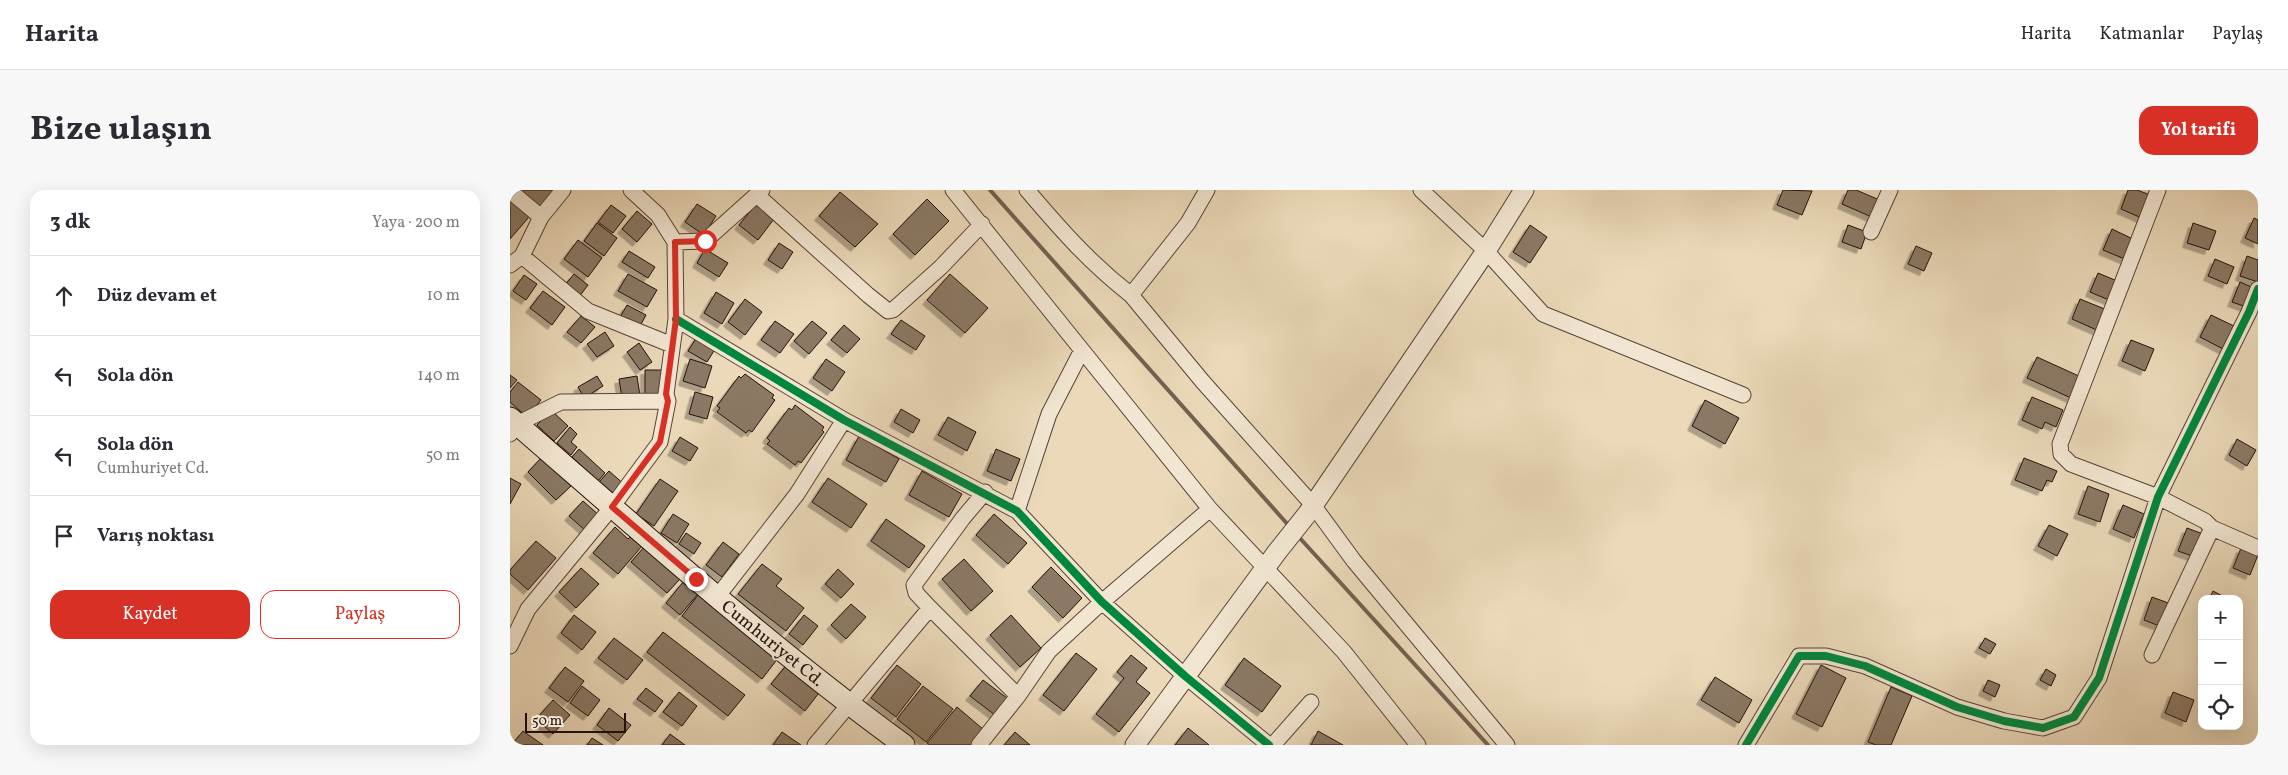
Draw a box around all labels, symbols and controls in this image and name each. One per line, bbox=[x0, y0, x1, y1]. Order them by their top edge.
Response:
text: Harita bbox=[25, 18, 99, 52]
text: Harita bbox=[2021, 22, 2072, 47]
text: Katmanlar bbox=[2100, 22, 2184, 47]
text: Paylaş bbox=[2212, 22, 2263, 47]
text: Bize ulaşın bbox=[30, 106, 212, 154]
button: Yol tarifi bbox=[2139, 106, 2258, 155]
text: 3 dk bbox=[50, 208, 90, 237]
text: Yaya · 200 m bbox=[372, 212, 460, 234]
route start bbox=[694, 230, 717, 253]
icon: ahead bbox=[50, 282, 78, 310]
text: Düz devam et bbox=[97, 283, 217, 309]
text: 10 m bbox=[427, 285, 460, 307]
icon: left bbox=[50, 362, 78, 390]
text: Sola dön bbox=[97, 363, 174, 389]
text: 140 m bbox=[418, 365, 460, 387]
text: Sola dön bbox=[97, 432, 174, 458]
icon: left bbox=[50, 442, 78, 470]
text: 50 m bbox=[426, 445, 460, 467]
text: Cumhuriyet Cd. bbox=[97, 458, 209, 480]
icon: arrive bbox=[50, 522, 78, 550]
text: Varış noktası bbox=[97, 523, 214, 549]
route end bbox=[685, 568, 708, 591]
button: Kaydet bbox=[50, 590, 250, 639]
button: Paylaş bbox=[260, 590, 460, 639]
street label: Cumhuriyet Cd. bbox=[715, 595, 829, 693]
map controls bbox=[2198, 595, 2243, 730]
button: + bbox=[2198, 595, 2243, 640]
button: − bbox=[2198, 640, 2243, 685]
button: locate bbox=[2198, 685, 2243, 730]
scale bar bbox=[525, 710, 626, 733]
text: 50 m bbox=[532, 712, 562, 731]

